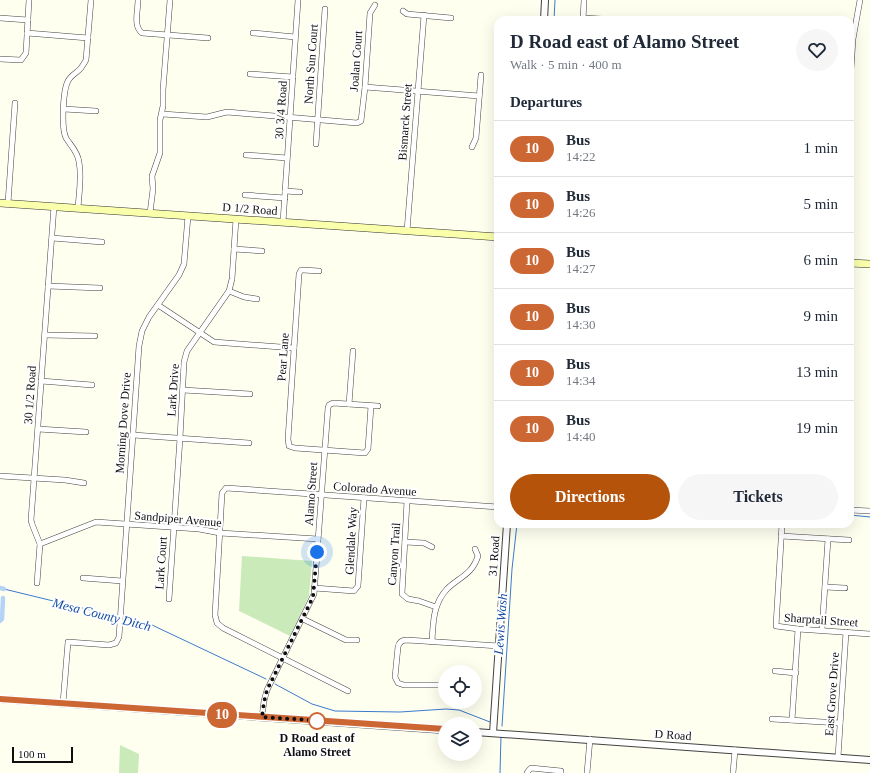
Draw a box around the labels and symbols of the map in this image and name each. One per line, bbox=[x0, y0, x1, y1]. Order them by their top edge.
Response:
street label: North Sun Court bbox=[301, 23, 321, 104]
street label: Joalan Court bbox=[347, 29, 365, 92]
street label: 30 3/4 Road bbox=[272, 80, 290, 140]
street label: Bismarck Street bbox=[395, 82, 415, 161]
street label: D 1/2 Road bbox=[222, 200, 278, 218]
street label: Pear Lane bbox=[274, 332, 292, 382]
street label: Lark Drive bbox=[164, 363, 182, 417]
street label: 30 1/2 Road bbox=[21, 365, 39, 425]
street label: Morning Dove Drive bbox=[112, 372, 134, 474]
street label: Alamo Street bbox=[302, 461, 320, 526]
street label: Colorado Avenue bbox=[333, 479, 417, 499]
street label: Glendale Way bbox=[342, 507, 360, 575]
street label: Sandpiper Avenue bbox=[134, 508, 222, 530]
street label: Canyon Trail bbox=[385, 521, 403, 586]
street label: Lark Court bbox=[152, 535, 170, 590]
street label: 31 Road bbox=[486, 535, 502, 577]
your location bbox=[307, 542, 327, 562]
water label: Lewis Wash bbox=[491, 593, 510, 656]
water label: Mesa County Ditch bbox=[50, 595, 153, 634]
street label: Sharptail Street bbox=[783, 610, 859, 630]
street label: East Grove Drive bbox=[822, 652, 842, 736]
line badge: 10 bbox=[204, 702, 240, 728]
marker: D Road east of Alamo Street bbox=[308, 712, 326, 730]
street label: D Road bbox=[654, 727, 692, 743]
place label: D Road east of Alamo Street bbox=[280, 731, 355, 759]
scale bar bbox=[12, 745, 73, 764]

